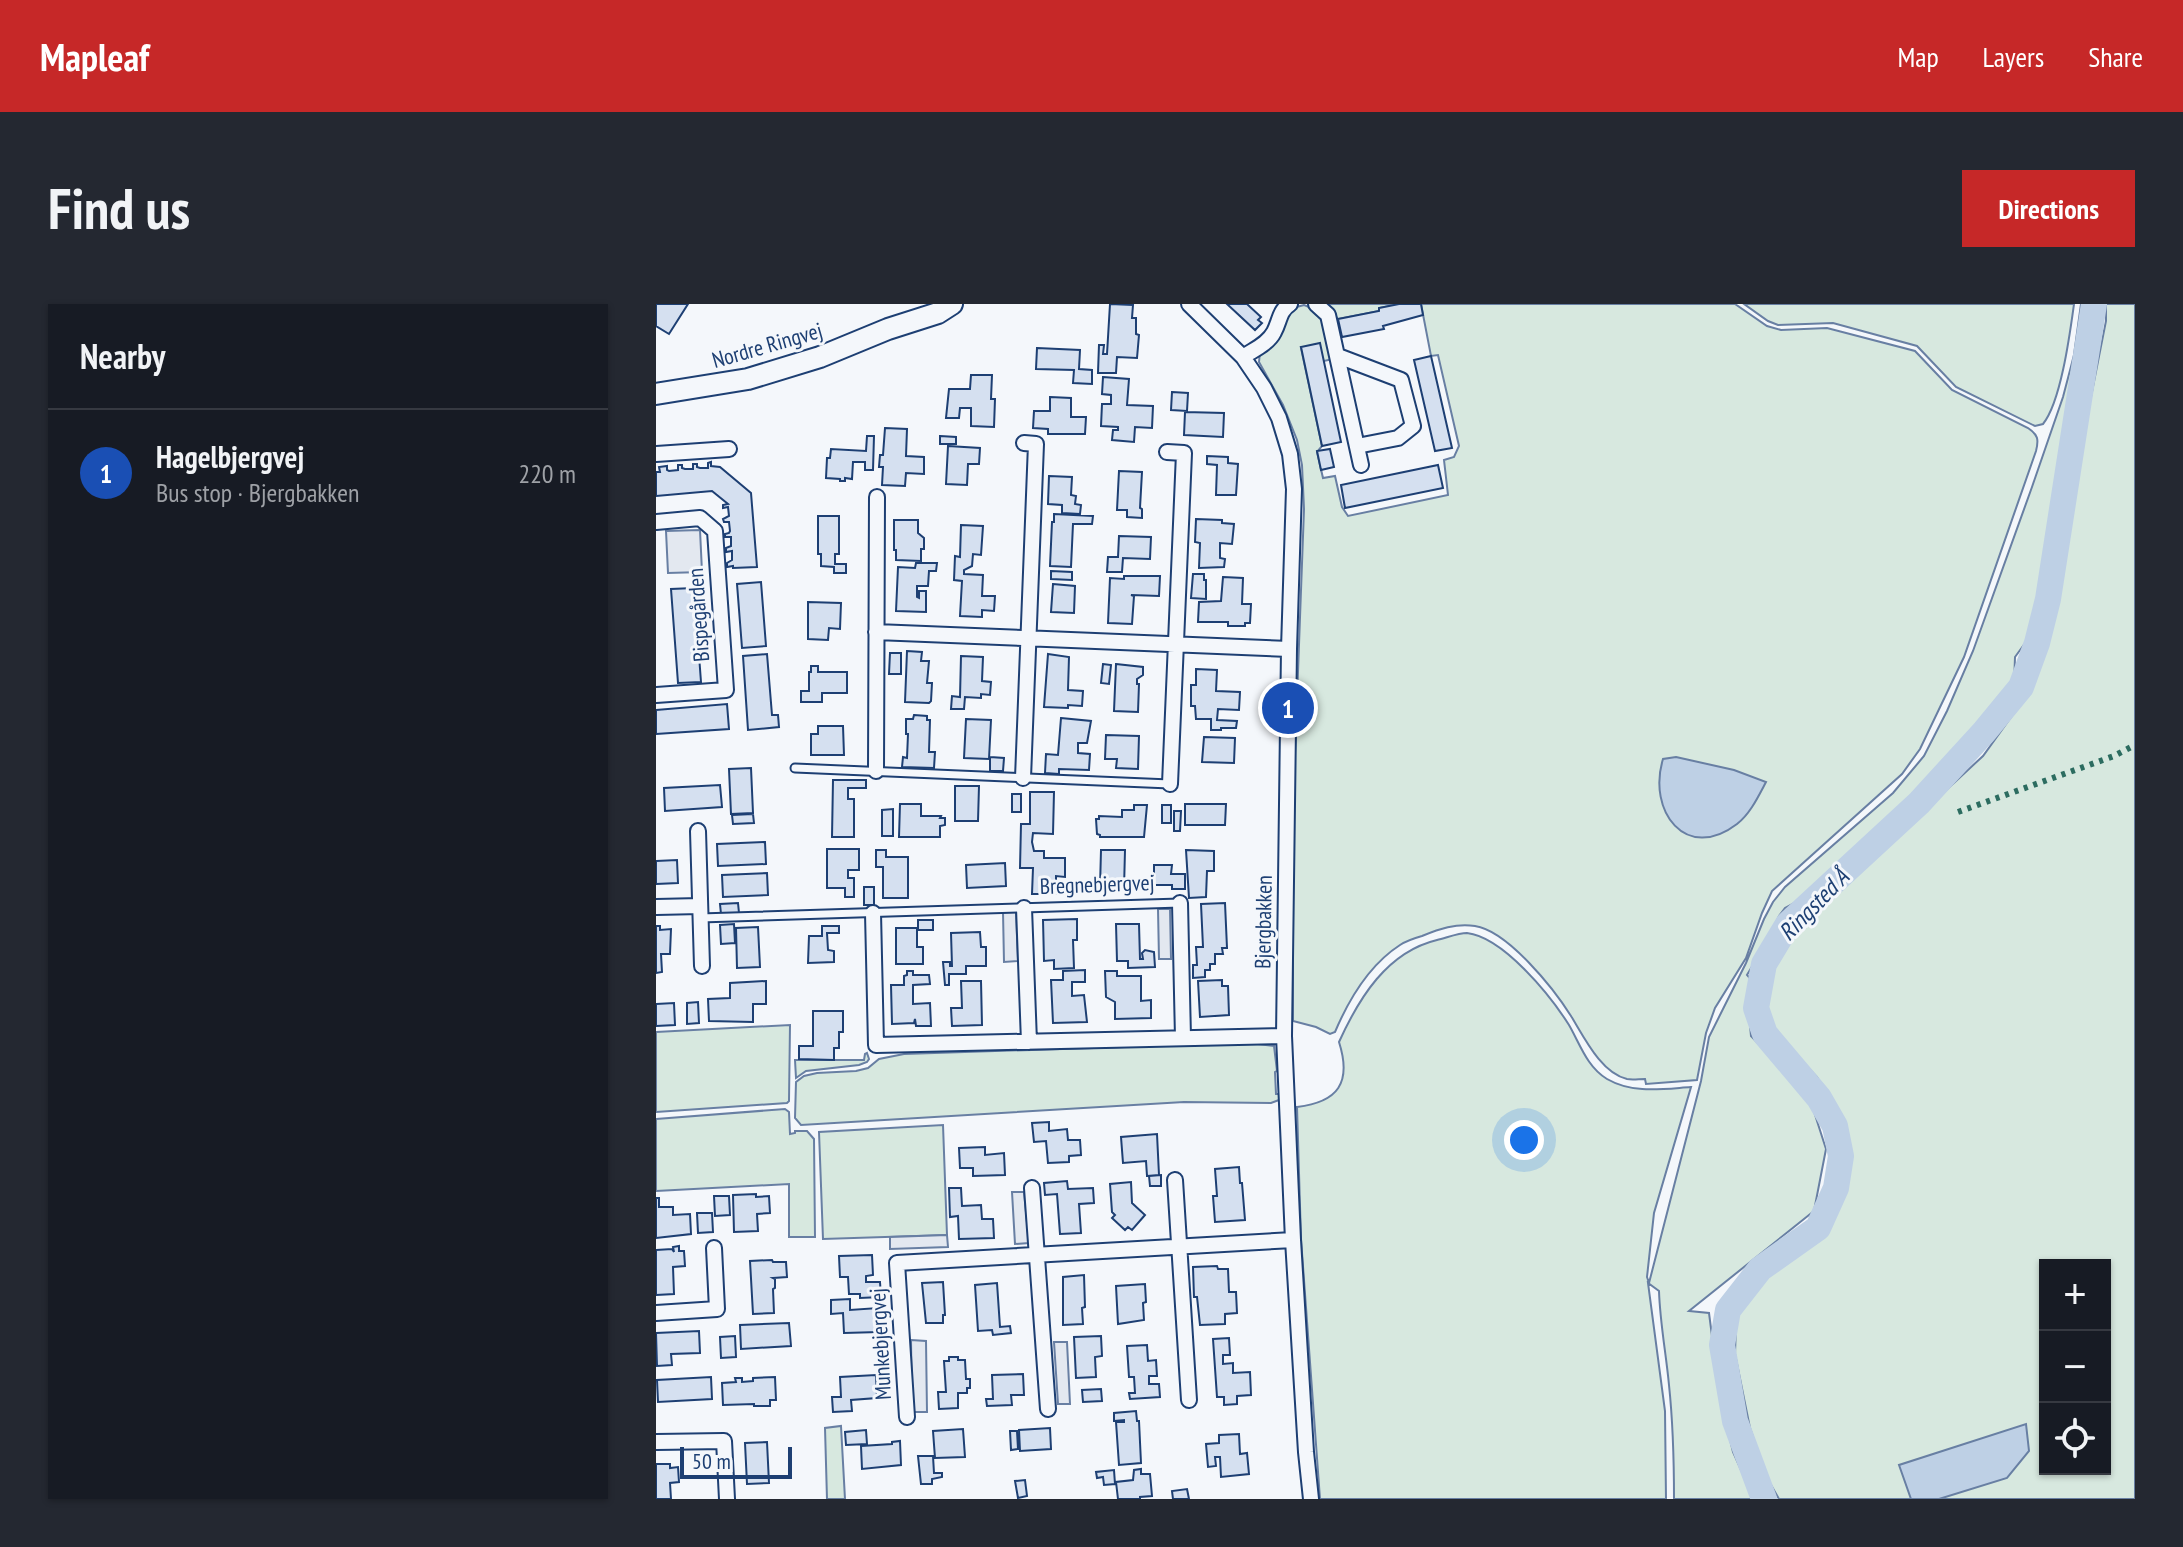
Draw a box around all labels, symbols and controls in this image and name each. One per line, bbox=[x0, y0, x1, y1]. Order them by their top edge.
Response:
text: Mapleaf bbox=[40, 32, 149, 81]
text: Map bbox=[1897, 38, 1939, 75]
text: Layers bbox=[1983, 38, 2044, 75]
text: Share bbox=[2088, 38, 2143, 75]
button: Directions bbox=[1962, 170, 2135, 247]
text: Find us bbox=[48, 172, 190, 244]
street label: Nordre Ringvej bbox=[709, 316, 825, 374]
text: Nearby bbox=[80, 334, 165, 378]
text: Hagelbjergvej bbox=[156, 437, 304, 476]
text: 1 bbox=[100, 457, 112, 490]
text: 220 m bbox=[518, 457, 576, 490]
text: Bus stop · Bjergbakken bbox=[156, 476, 359, 509]
street label: Bispegården bbox=[681, 567, 715, 663]
pin: 1 bbox=[1262, 678, 1314, 738]
water label: Ringsted Å bbox=[1772, 861, 1857, 947]
street label: Bregnebjergvej bbox=[1039, 868, 1155, 900]
street label: Bjergbakken bbox=[1248, 875, 1278, 969]
your location bbox=[1504, 1120, 1544, 1160]
map controls bbox=[2039, 1259, 2111, 1475]
button: + bbox=[2039, 1259, 2111, 1331]
street label: Munkebjergvej bbox=[863, 1287, 897, 1401]
button: − bbox=[2039, 1331, 2111, 1403]
button: locate bbox=[2039, 1403, 2111, 1475]
scale bar bbox=[680, 1443, 792, 1479]
text: 50 m bbox=[692, 1447, 731, 1475]

